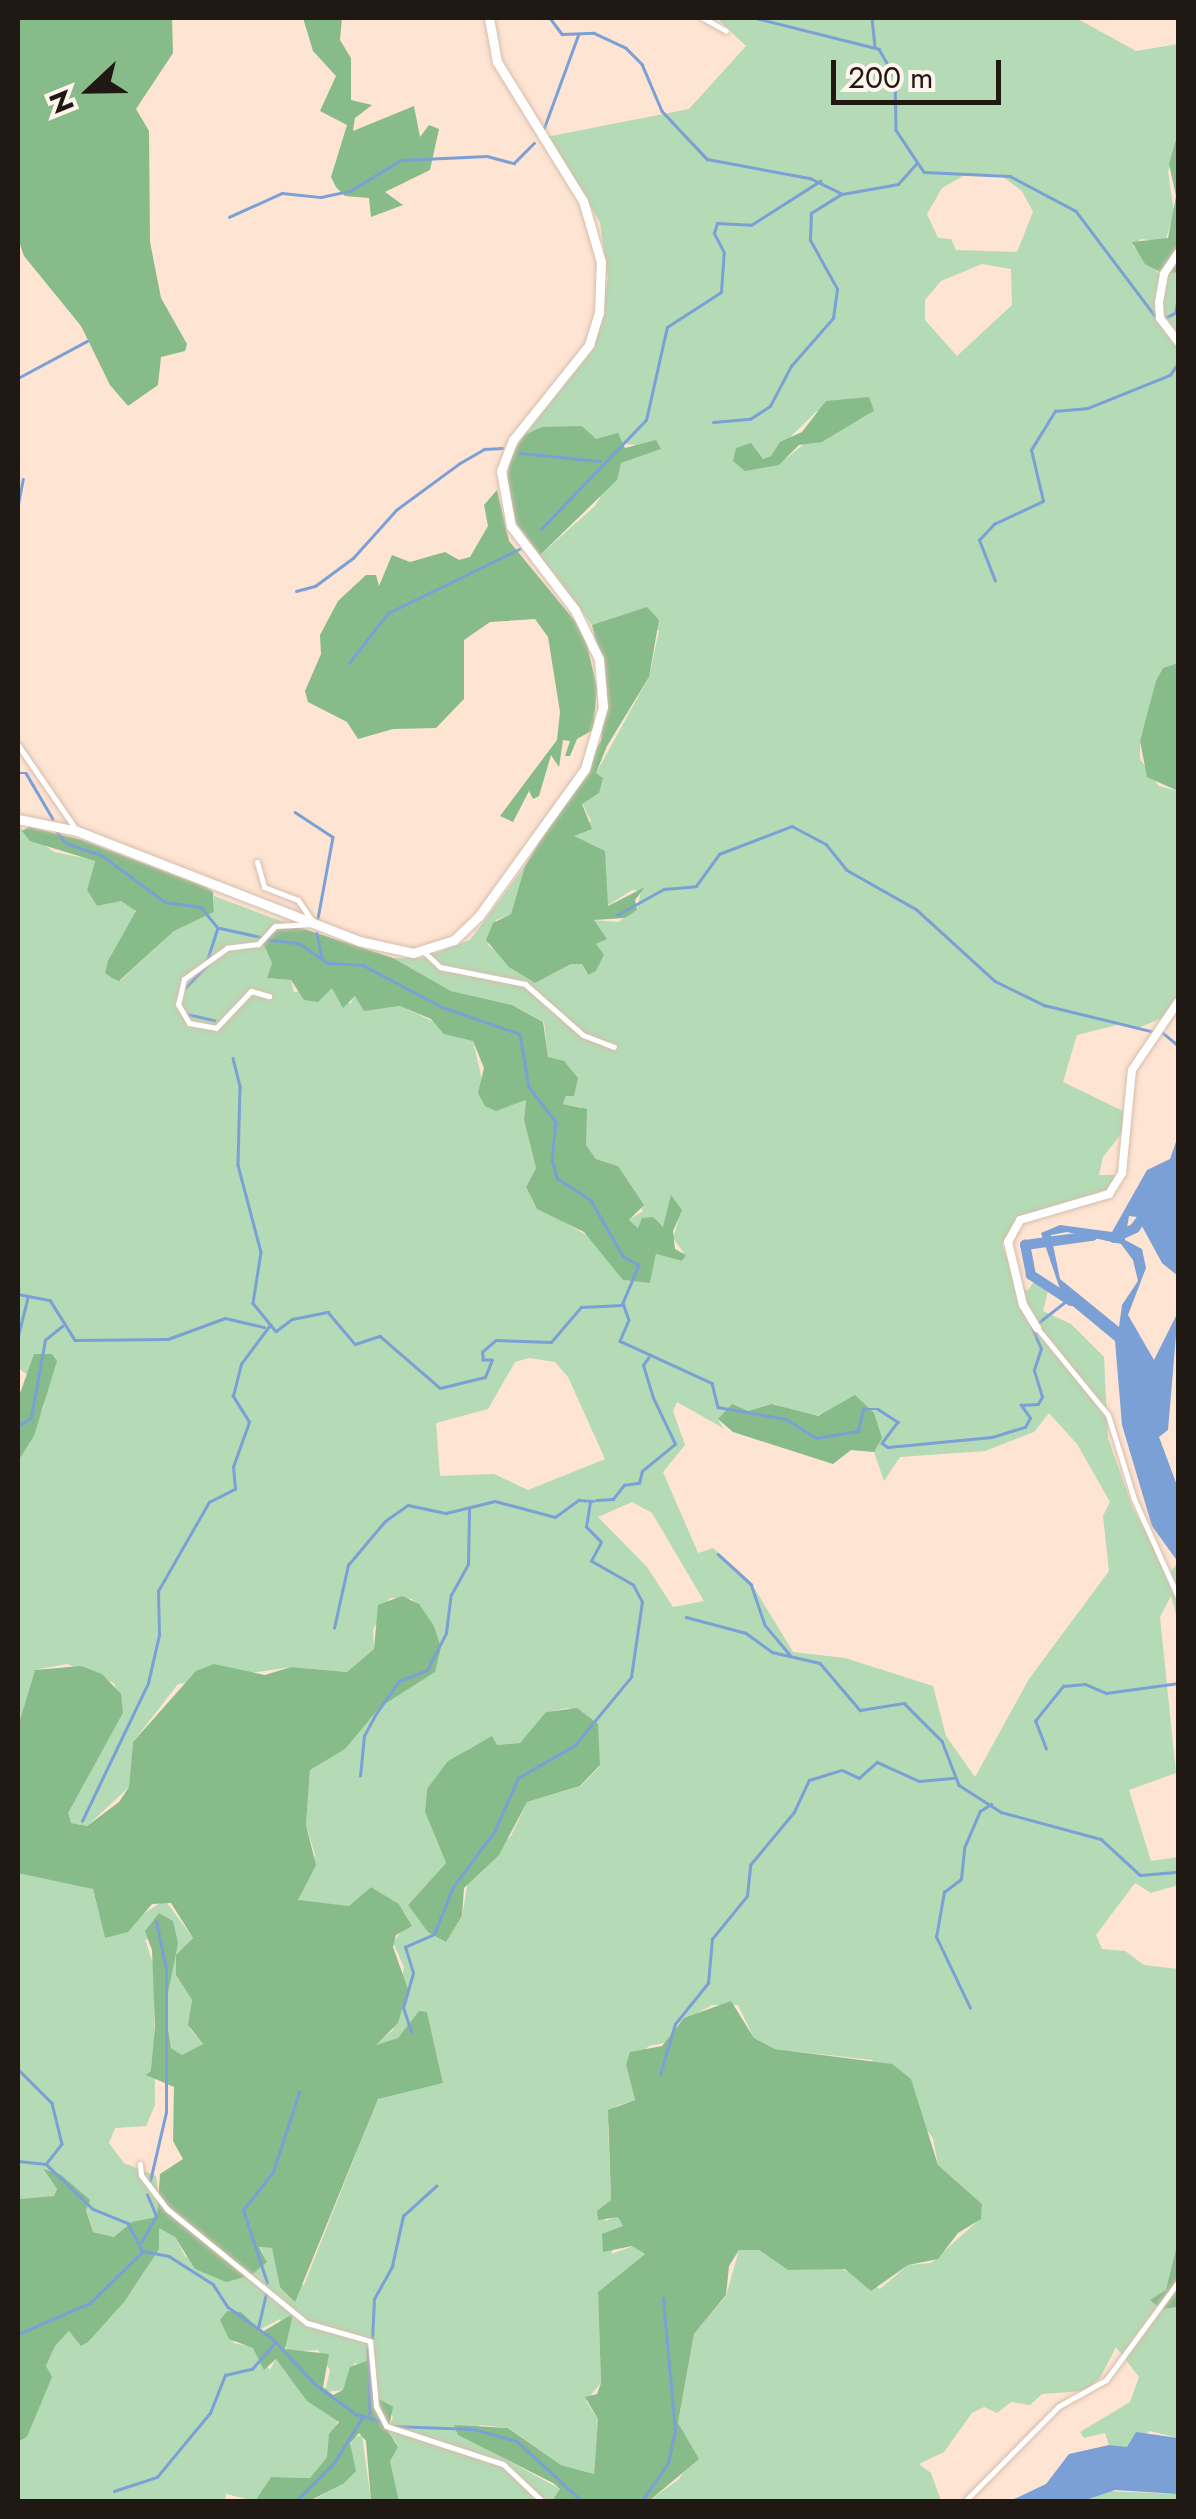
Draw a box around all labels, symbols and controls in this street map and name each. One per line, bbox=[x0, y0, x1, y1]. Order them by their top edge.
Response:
north arrow bbox=[40, 40, 140, 140]
scale bar bbox=[836, 40, 1006, 102]
text: 200 m bbox=[848, 56, 933, 99]
text: N bbox=[39, 83, 85, 119]

